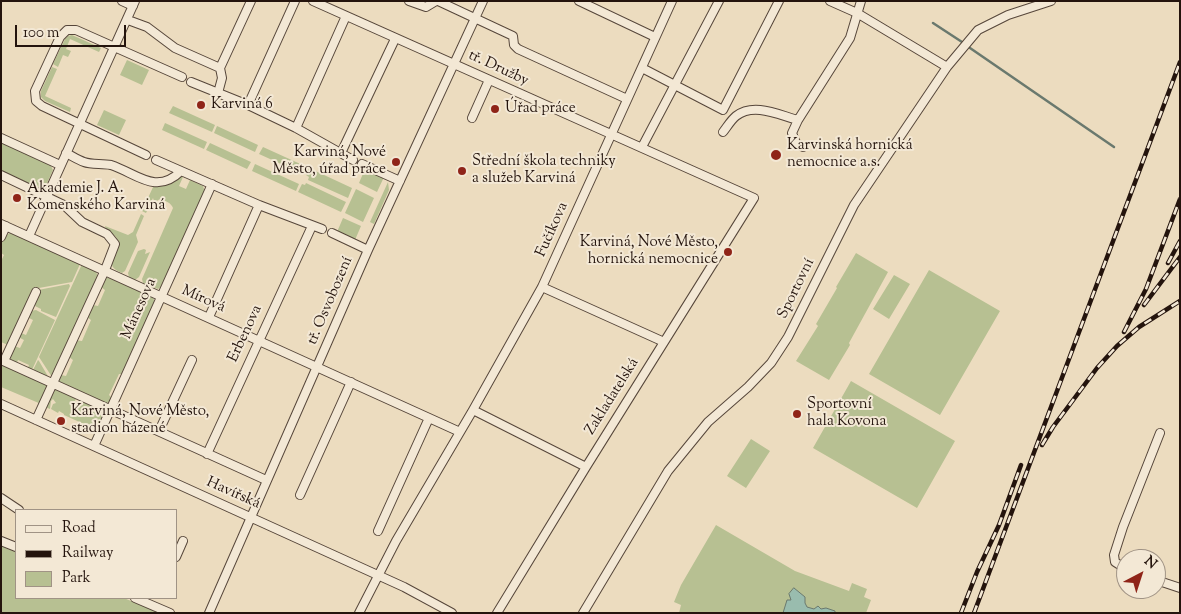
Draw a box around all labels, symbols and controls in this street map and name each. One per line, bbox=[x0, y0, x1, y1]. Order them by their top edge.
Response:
scale bar bbox=[18, 15, 129, 47]
text: 100 m bbox=[23, 23, 59, 44]
street label: tř. Družby bbox=[465, 47, 531, 91]
place label: Karviná 6 bbox=[211, 96, 273, 114]
marker: Karviná 6 bbox=[195, 99, 207, 111]
place label: Úřad práce bbox=[505, 100, 576, 118]
marker: Úřad práce bbox=[489, 103, 501, 115]
place label: Karvinská hornická nemocnice a.s. bbox=[787, 137, 913, 172]
place label: Karviná, Nové Město, úřad práce bbox=[273, 144, 386, 179]
marker: Karvinská hornická nemocnice a.s. bbox=[769, 148, 783, 162]
place label: Střední škola techniky a služeb Karviná bbox=[472, 153, 616, 188]
marker: Karviná, Nové Město, úřad práce bbox=[390, 156, 402, 168]
marker: Střední škola techniky a služeb Karviná bbox=[456, 165, 468, 177]
place label: Akademie J. A. Komenského Karviná bbox=[27, 180, 165, 215]
marker: Akademie J. A. Komenského Karviná bbox=[11, 192, 23, 204]
street label: Fučíkova bbox=[533, 200, 573, 260]
place label: Karviná, Nové Město, hornická nemocnice bbox=[580, 234, 718, 269]
marker: Karviná, Nové Město, hornická nemocnice bbox=[722, 246, 734, 258]
street label: tř. Osvobození bbox=[304, 254, 358, 348]
street label: Sportovní bbox=[775, 256, 819, 322]
street label: Mánesova bbox=[119, 276, 161, 342]
street label: Mírová bbox=[178, 282, 228, 318]
street label: Erbenova bbox=[225, 303, 267, 365]
street label: Zakladatelská bbox=[582, 355, 644, 439]
place label: Sportovní hala Kovona bbox=[807, 396, 886, 431]
place label: Karviná, Nové Město, stadion házené bbox=[71, 403, 209, 438]
marker: Sportovní hala Kovona bbox=[791, 408, 803, 420]
marker: Karviná, Nové Město, stadion házené bbox=[55, 415, 67, 427]
street label: Havířská bbox=[203, 474, 263, 514]
legend bbox=[15, 509, 178, 599]
text: Road bbox=[62, 518, 96, 539]
text: Railway bbox=[62, 543, 113, 564]
north arrow bbox=[1116, 549, 1166, 599]
text: N bbox=[1139, 552, 1161, 575]
text: Park bbox=[62, 568, 91, 589]

